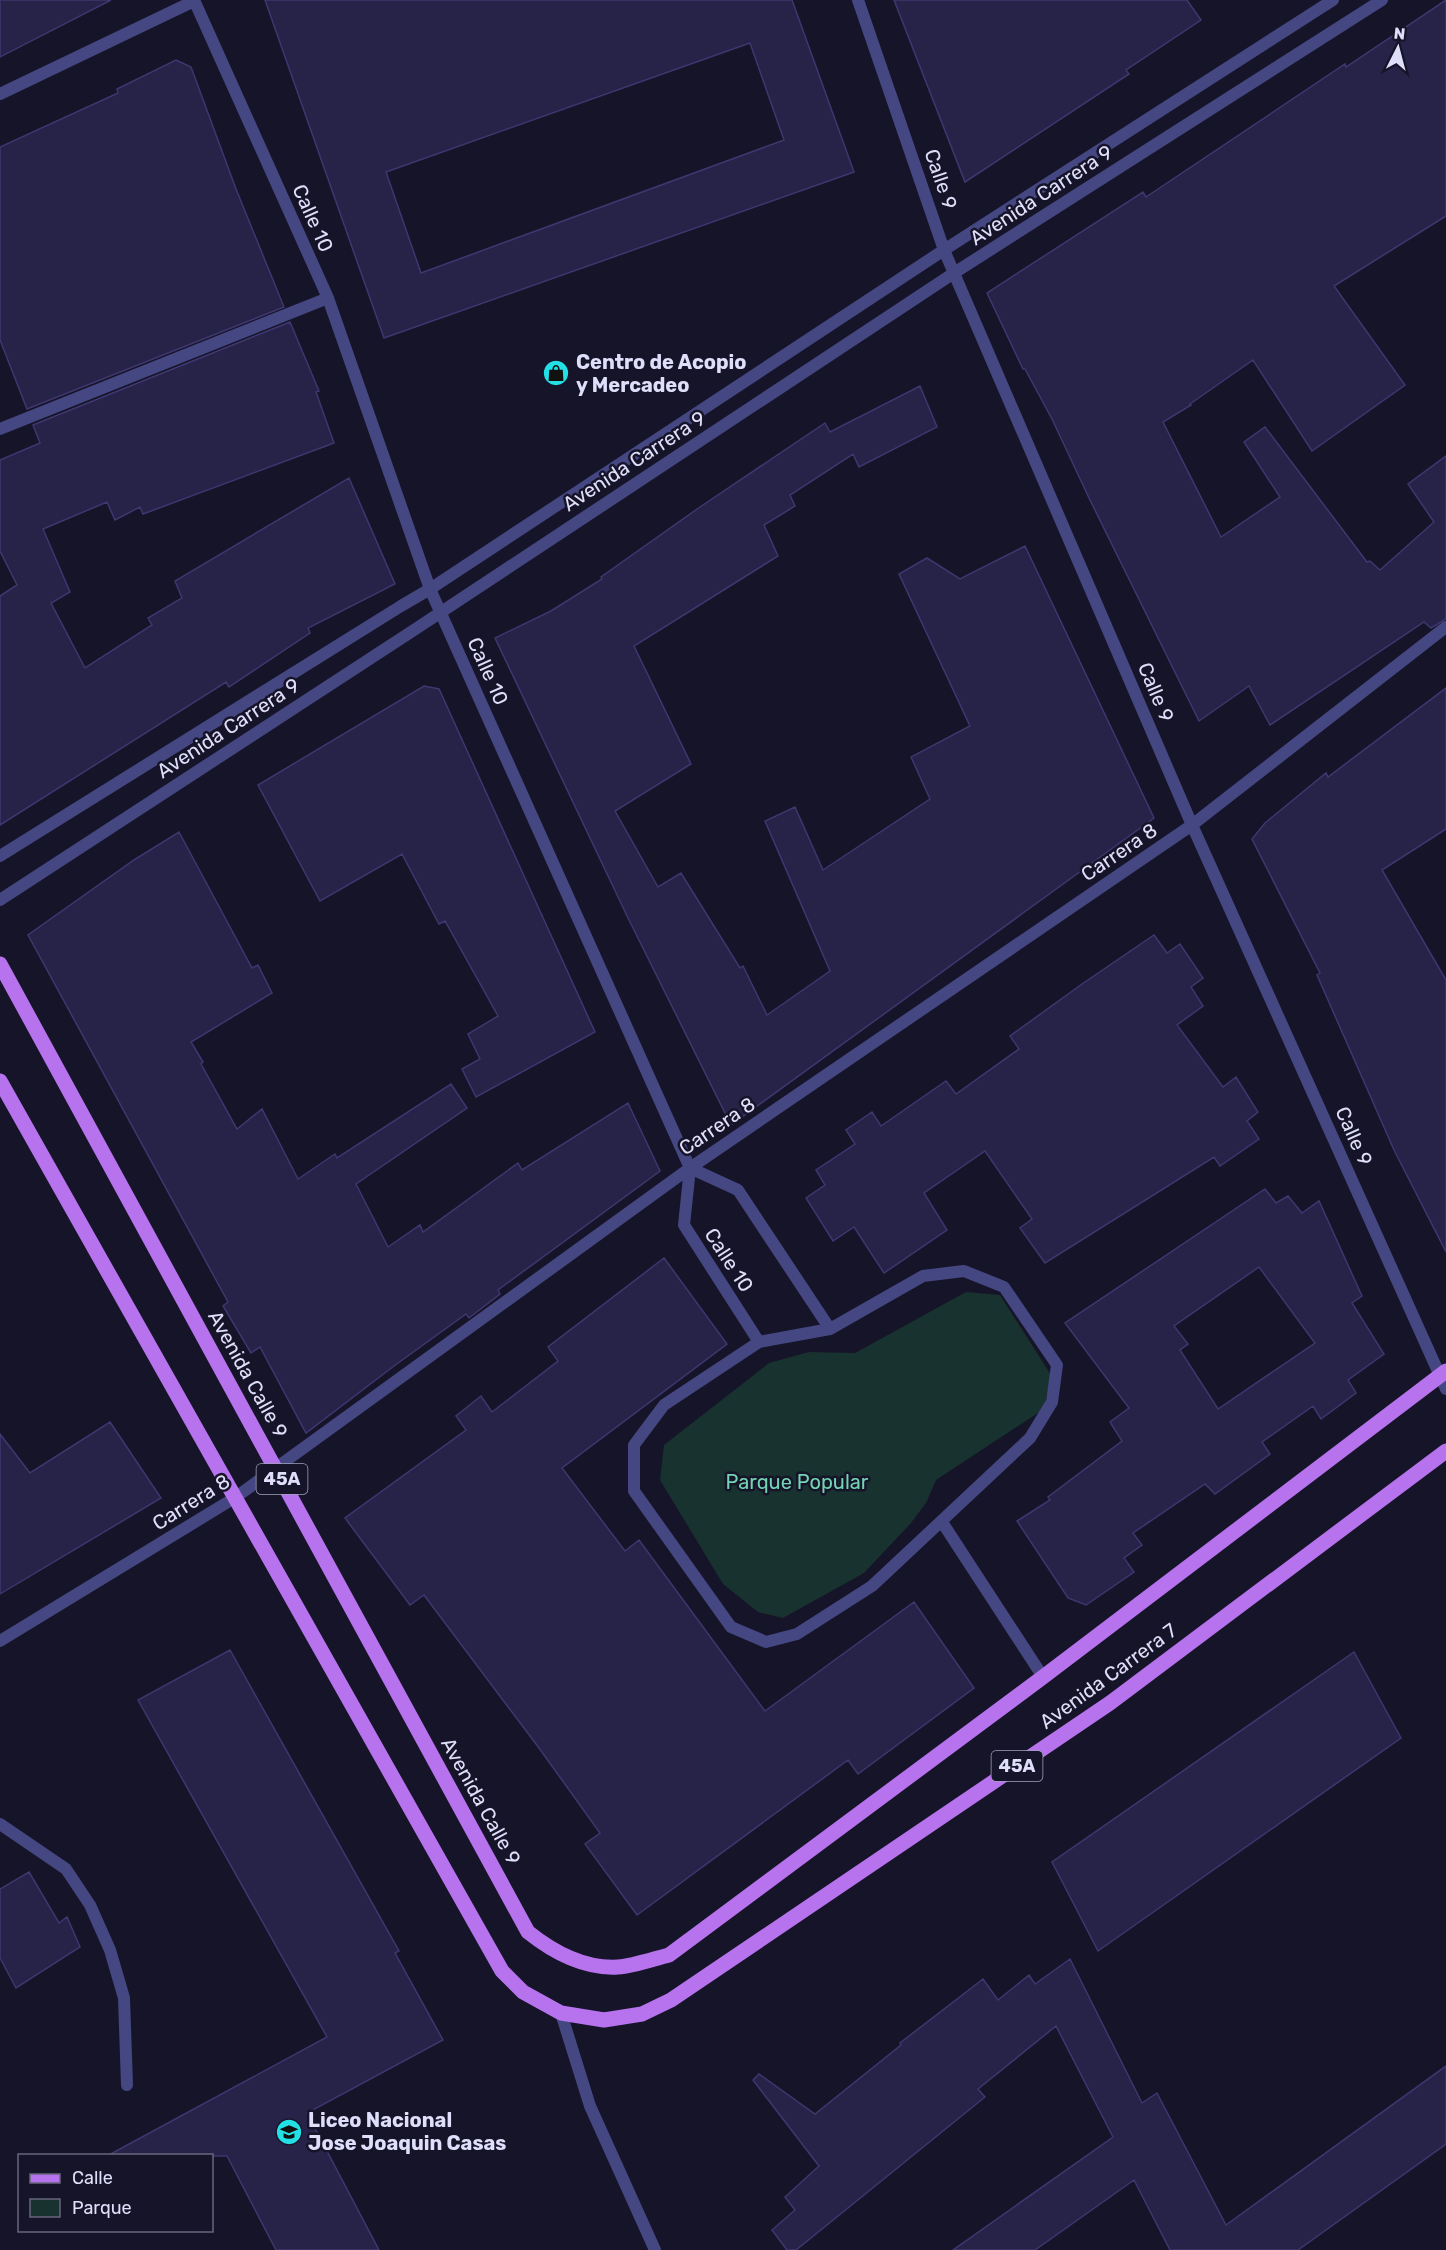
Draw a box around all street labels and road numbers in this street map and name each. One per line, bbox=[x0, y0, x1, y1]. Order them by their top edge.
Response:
street label: Avenida Carrera 9 bbox=[965, 140, 1117, 250]
street label: Calle 9 bbox=[920, 146, 962, 212]
street label: Calle 10 bbox=[288, 180, 338, 256]
street label: Avenida Carrera 9 bbox=[558, 406, 710, 516]
street label: Calle 10 bbox=[463, 633, 513, 709]
street label: Calle 9 bbox=[1133, 659, 1179, 725]
street label: Avenida Carrera 9 bbox=[152, 673, 304, 783]
street label: Carrera 8 bbox=[1076, 818, 1162, 886]
street label: Carrera 8 bbox=[674, 1092, 760, 1160]
street label: Calle 9 bbox=[1330, 1103, 1378, 1169]
street label: Calle 10 bbox=[699, 1224, 759, 1296]
street label: Avenida Calle 9 bbox=[203, 1306, 293, 1442]
road number: 45A bbox=[256, 1464, 308, 1494]
street label: Carrera 8 bbox=[148, 1469, 234, 1535]
street label: Avenida Carrera 7 bbox=[1035, 1618, 1181, 1734]
street label: Avenida Calle 9 bbox=[436, 1733, 526, 1869]
road number: 45A bbox=[992, 1751, 1042, 1781]

